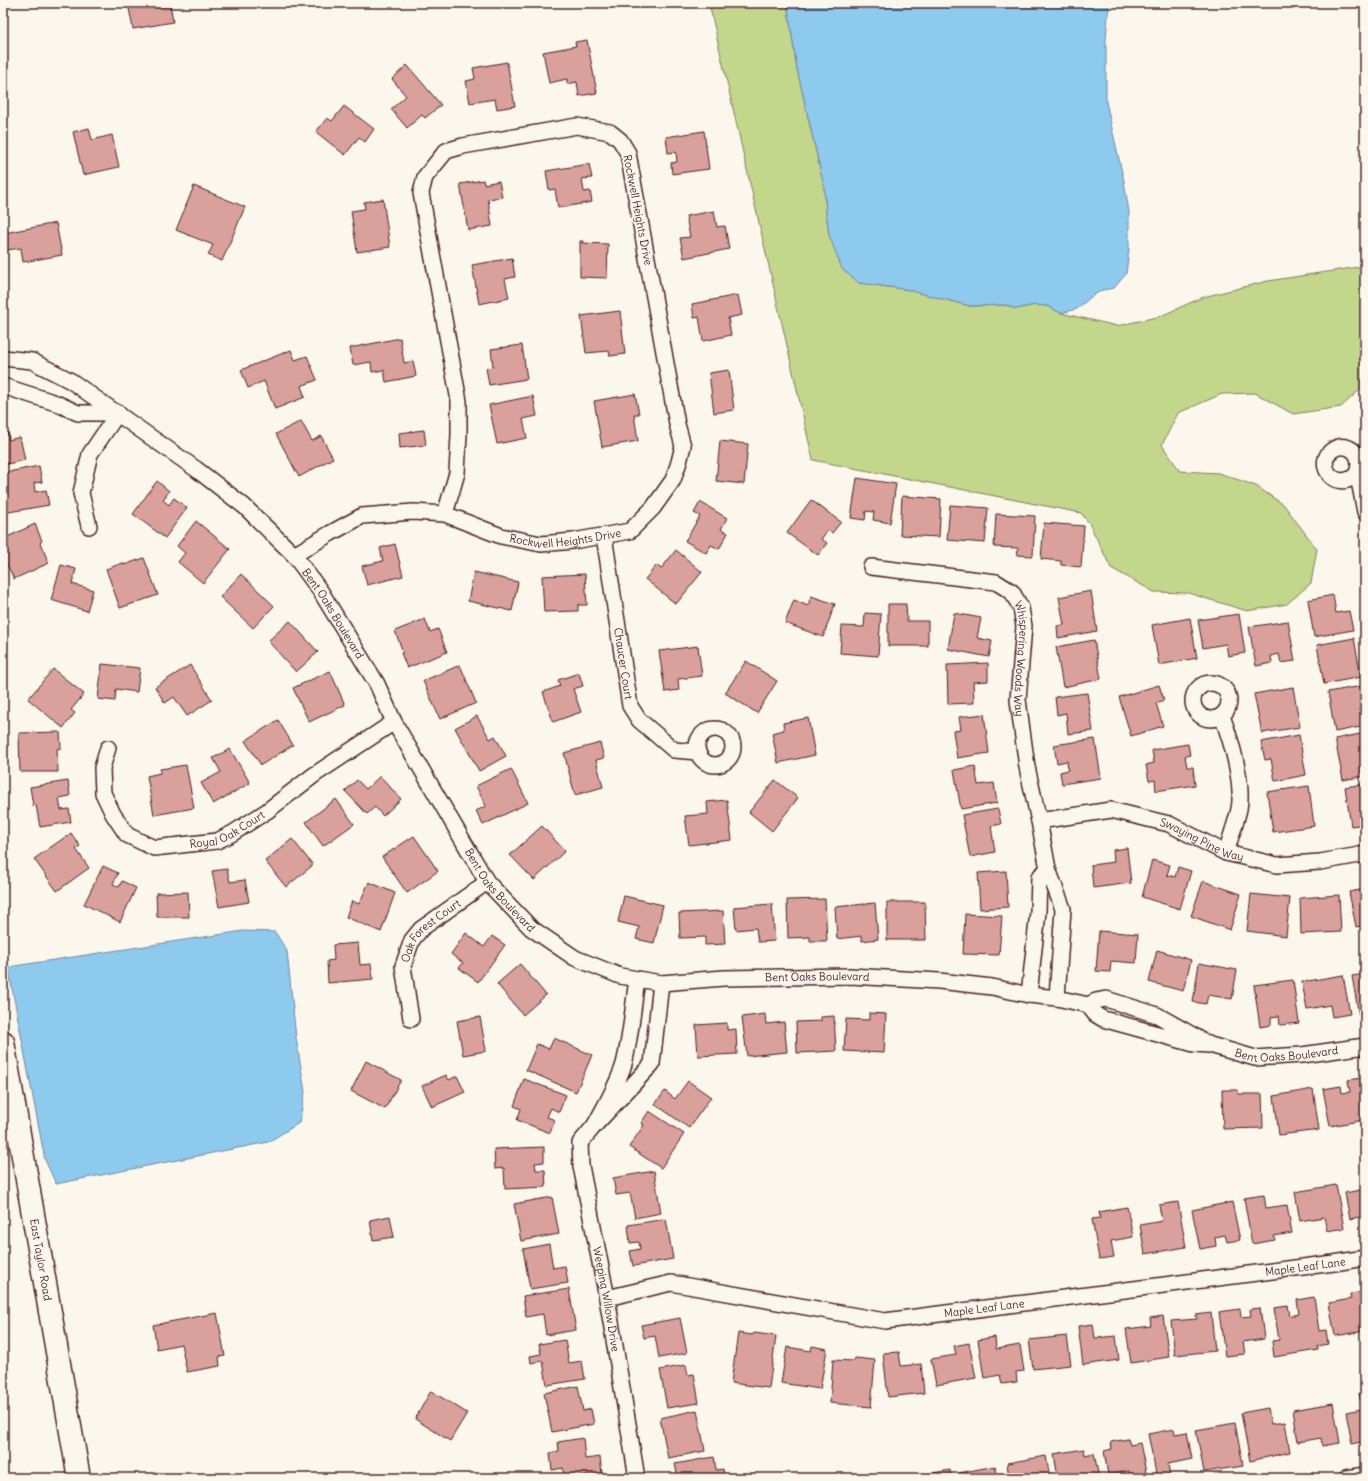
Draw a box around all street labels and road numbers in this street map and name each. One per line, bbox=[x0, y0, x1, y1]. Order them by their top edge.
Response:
street label: Rockwell Heights Drive bbox=[620, 154, 656, 267]
street label: Rockwell Heights Drive bbox=[508, 526, 622, 551]
street label: Bent Oaks Boulevard bbox=[299, 566, 367, 662]
street label: Whispering Woods Way bbox=[1011, 598, 1031, 717]
street label: Chaucer Court bbox=[611, 627, 636, 701]
street label: Royal Oak Court bbox=[189, 807, 267, 851]
street label: Swaying Pine Way bbox=[1159, 815, 1245, 864]
street label: Bent Oaks Boulevard bbox=[462, 846, 538, 935]
street label: Oak Forest Court bbox=[398, 896, 463, 964]
street label: Bent Oaks Boulevard bbox=[765, 969, 870, 984]
street label: Bent Oaks Boulevard bbox=[1233, 1043, 1340, 1065]
street label: East Taylor Road bbox=[27, 1218, 55, 1302]
street label: Weeping Willow Drive bbox=[590, 1245, 623, 1353]
street label: Maple Leaf Lane bbox=[1264, 1254, 1347, 1279]
street label: Maple Leaf Lane bbox=[943, 1296, 1025, 1320]

